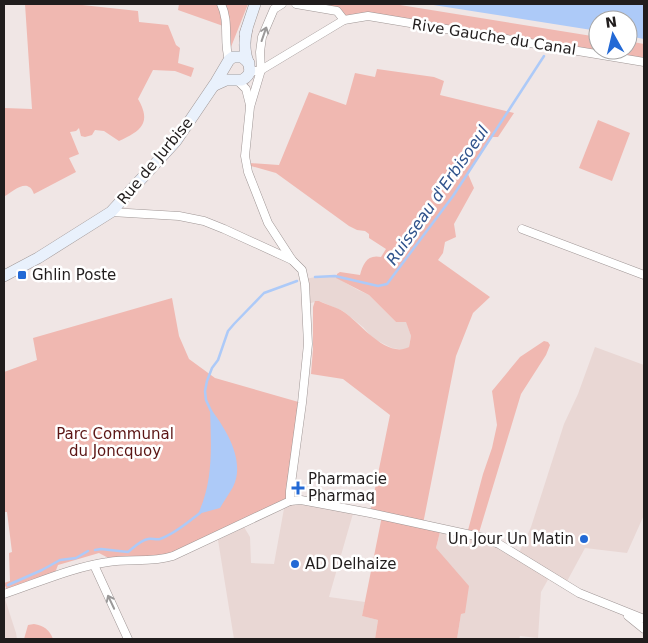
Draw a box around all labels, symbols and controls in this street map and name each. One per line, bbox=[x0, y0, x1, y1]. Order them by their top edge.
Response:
north arrow bbox=[588, 10, 638, 60]
text: N bbox=[604, 13, 618, 31]
street label: Rive Gauche du Canal bbox=[411, 15, 577, 59]
one-way arrow bbox=[260, 27, 269, 42]
street label: Rue de Jurbise bbox=[114, 114, 196, 208]
water label: Ruisseau d'Erbisoeul bbox=[382, 122, 493, 269]
place label: Ghlin Poste bbox=[32, 266, 116, 284]
marker: Ghlin Poste bbox=[16, 269, 28, 281]
park label: Parc Communal du Joncquoy bbox=[56, 425, 174, 460]
place label: Pharmacie Pharmaq bbox=[308, 470, 387, 505]
marker: Pharmacie Pharmaq bbox=[292, 482, 304, 494]
place label: Un Jour Un Matin bbox=[448, 530, 574, 548]
marker: Un Jour Un Matin bbox=[578, 533, 590, 545]
place label: AD Delhaize bbox=[305, 555, 397, 573]
marker: AD Delhaize bbox=[289, 558, 301, 570]
one-way arrow bbox=[105, 595, 115, 610]

